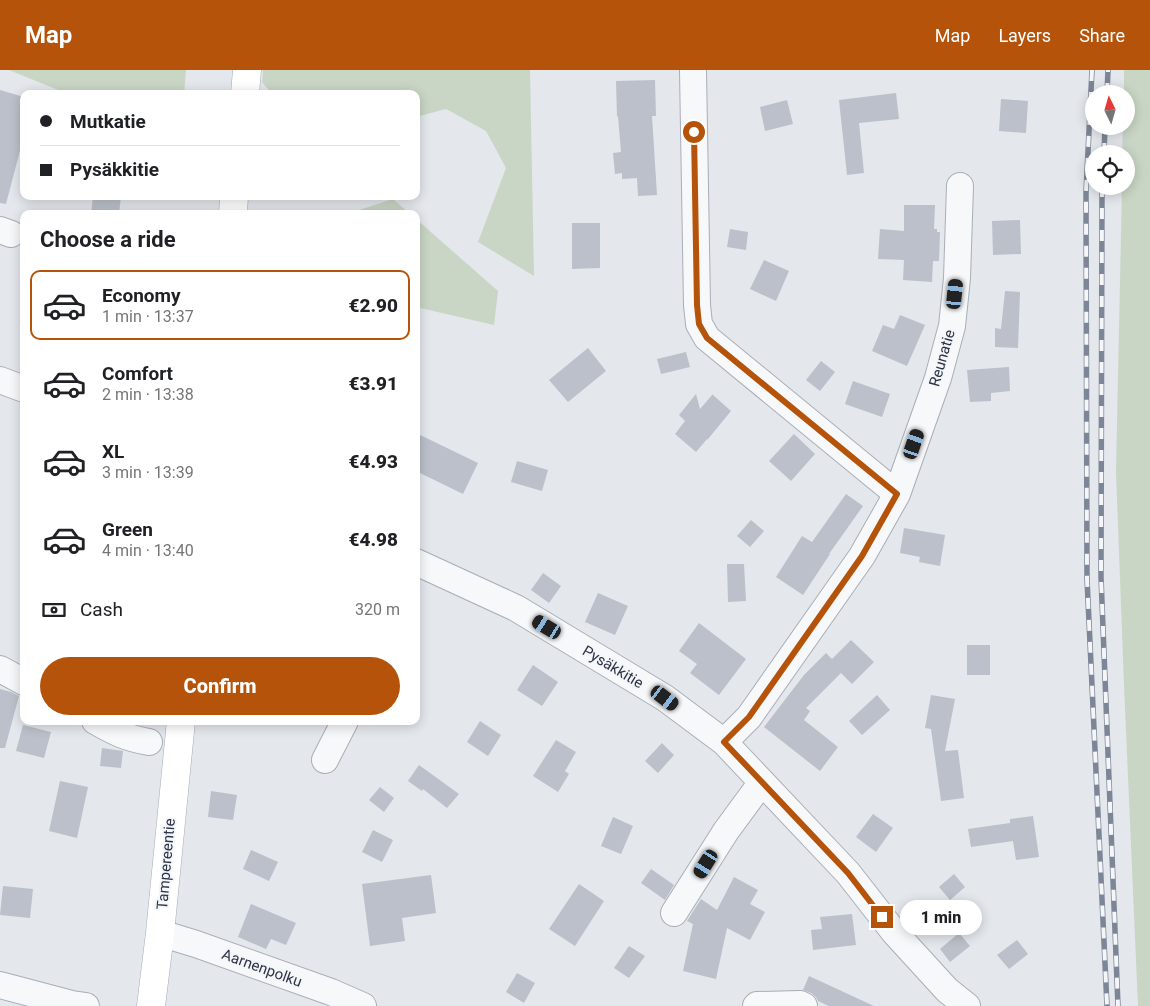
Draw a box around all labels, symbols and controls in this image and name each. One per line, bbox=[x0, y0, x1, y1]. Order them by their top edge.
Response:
text: Map bbox=[25, 21, 72, 49]
text: Map bbox=[935, 25, 970, 46]
text: Layers bbox=[998, 25, 1051, 46]
text: Share bbox=[1079, 25, 1125, 46]
north arrow bbox=[1085, 85, 1135, 135]
map controls bbox=[1085, 85, 1135, 195]
text: Mutkatie bbox=[70, 110, 146, 133]
route start bbox=[683, 121, 705, 143]
button: locate bbox=[1085, 145, 1135, 195]
text: Pysäkkitie bbox=[70, 158, 159, 181]
text: Choose a ride bbox=[40, 227, 176, 252]
car bbox=[945, 278, 964, 310]
icon: car bbox=[42, 283, 87, 328]
text: Economy bbox=[102, 284, 181, 307]
text: €2.90 bbox=[349, 294, 398, 317]
text: 1 min · 13:37 bbox=[102, 307, 194, 326]
street label: Reunatie bbox=[925, 327, 959, 389]
icon: car bbox=[42, 361, 87, 406]
text: Comfort bbox=[102, 362, 173, 385]
text: €3.91 bbox=[349, 372, 398, 395]
text: 2 min · 13:38 bbox=[102, 385, 194, 404]
car bbox=[902, 427, 925, 461]
icon: car bbox=[42, 439, 87, 484]
text: XL bbox=[102, 440, 124, 463]
text: €4.93 bbox=[349, 450, 398, 473]
text: 3 min · 13:39 bbox=[102, 463, 194, 482]
icon: car bbox=[42, 517, 87, 562]
text: Green bbox=[102, 518, 153, 541]
text: €4.98 bbox=[349, 528, 398, 551]
text: 4 min · 13:40 bbox=[102, 541, 194, 560]
icon: cash bbox=[40, 596, 68, 624]
text: Cash bbox=[80, 598, 123, 621]
text: 320 m bbox=[355, 600, 400, 619]
car bbox=[530, 613, 563, 641]
street label: Pysäkkitie bbox=[579, 642, 647, 692]
button: Confirm bbox=[40, 657, 400, 715]
car bbox=[648, 683, 681, 713]
street label: Tampereentie bbox=[153, 818, 179, 910]
car bbox=[691, 847, 720, 881]
callout: 1 min bbox=[900, 900, 982, 934]
route end bbox=[871, 906, 893, 928]
text: 1 min bbox=[921, 908, 961, 927]
street label: Aarnenpolku bbox=[219, 945, 305, 991]

